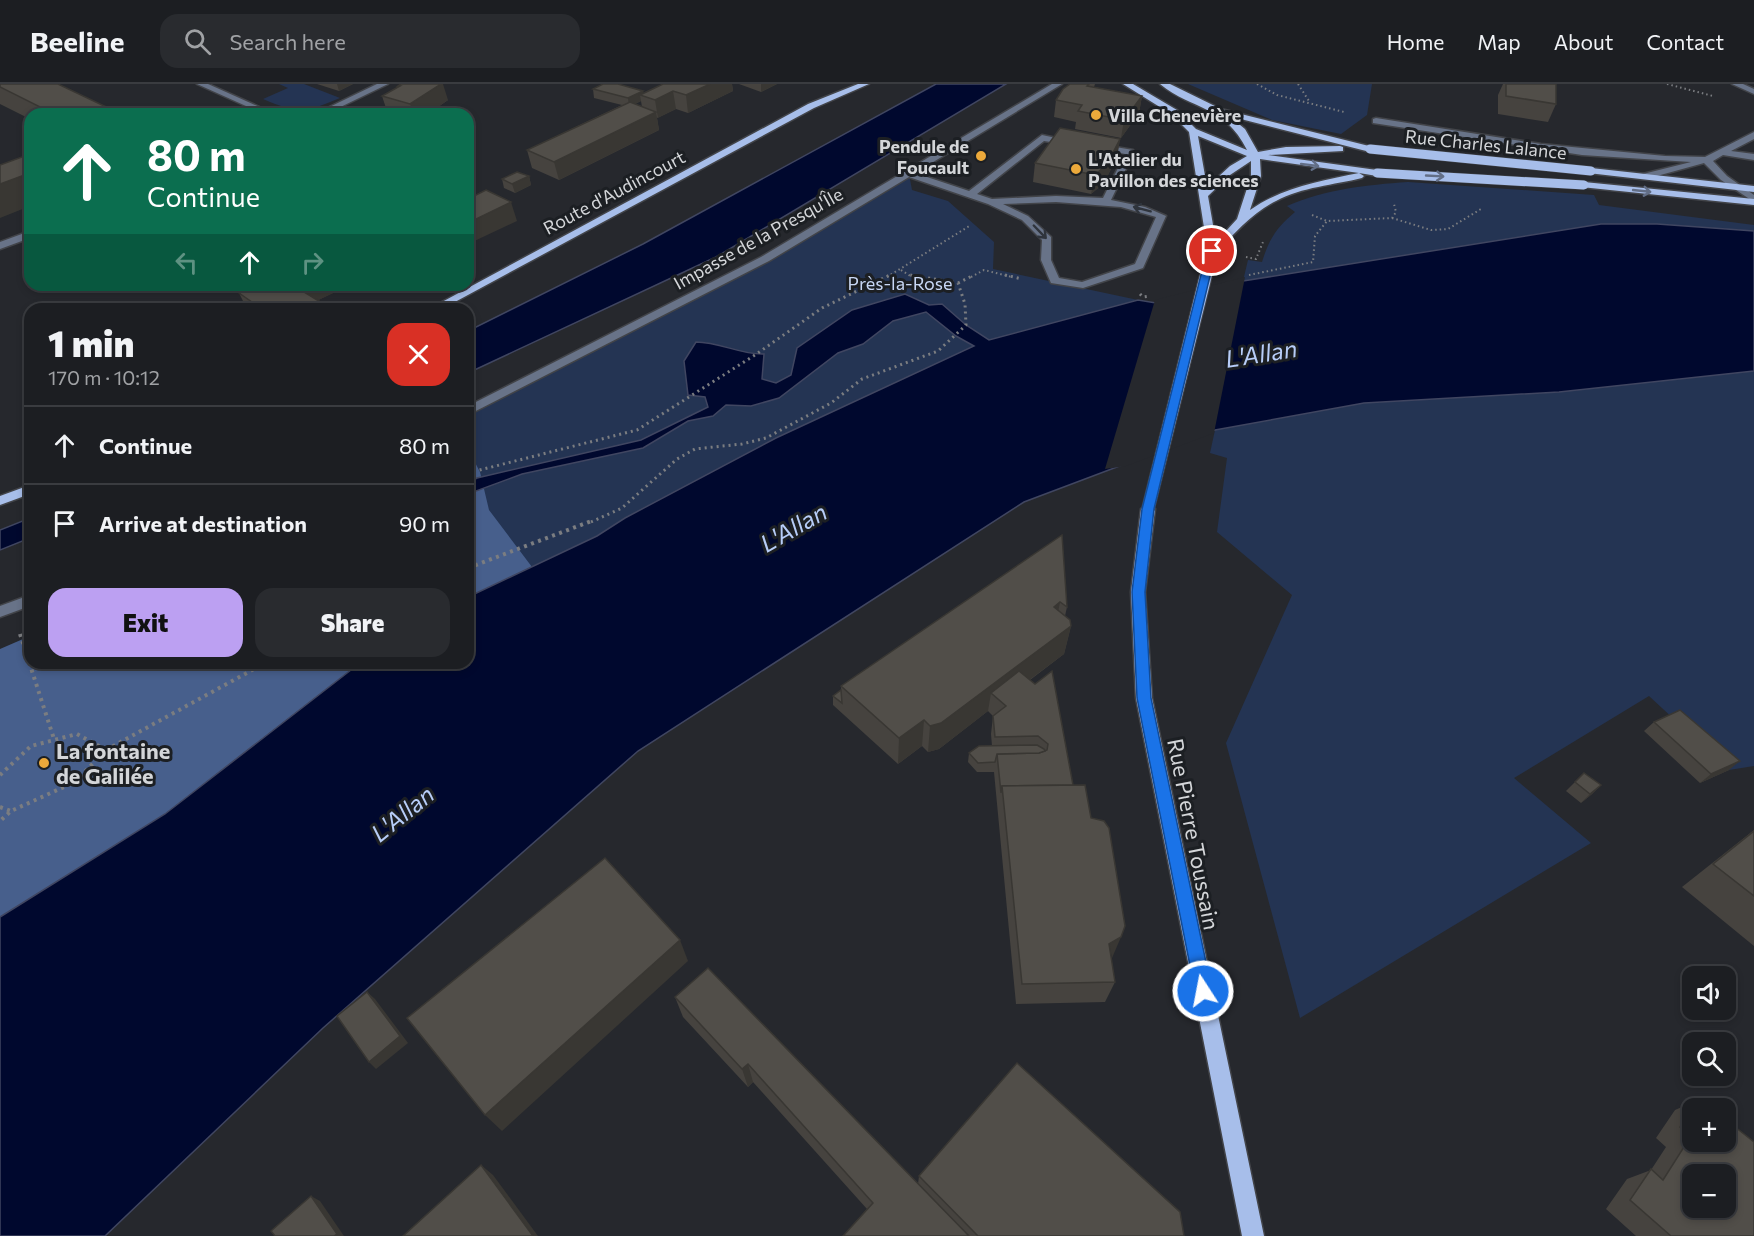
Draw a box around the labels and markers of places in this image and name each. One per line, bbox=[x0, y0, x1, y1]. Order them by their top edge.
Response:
place label: Villa Chenevière bbox=[1108, 104, 1241, 126]
marker: Villa Chenevière bbox=[1089, 108, 1103, 122]
place label: Pendule de Foucault bbox=[879, 135, 969, 178]
place label: L'Atelier du Pavillon des sciences bbox=[1088, 148, 1259, 191]
marker: Pendule de Foucault bbox=[974, 149, 988, 163]
marker: L'Atelier du Pavillon des sciences bbox=[1069, 162, 1083, 176]
pin bbox=[1186, 225, 1237, 276]
place label: La fontaine de Galilée bbox=[56, 737, 170, 789]
marker: La fontaine de Galilée bbox=[37, 756, 51, 770]

